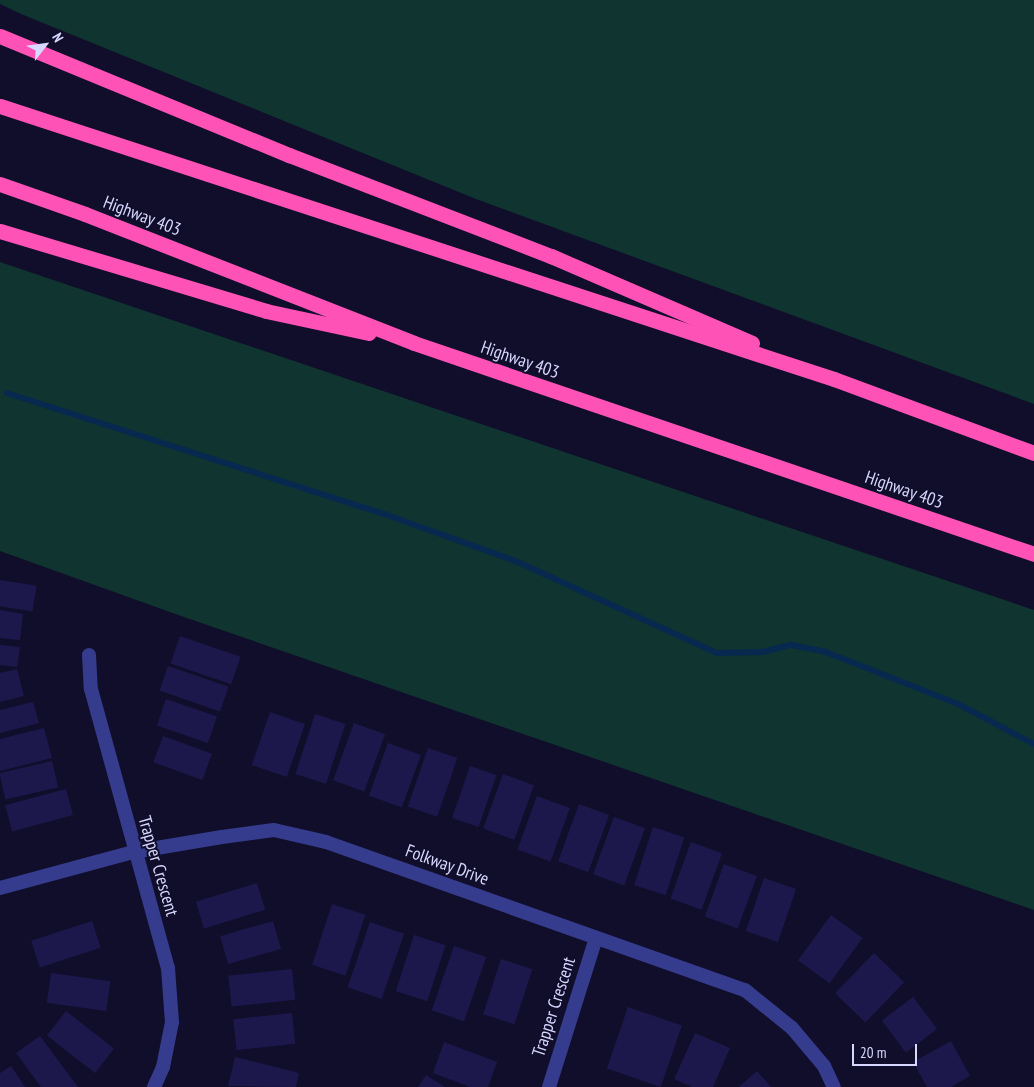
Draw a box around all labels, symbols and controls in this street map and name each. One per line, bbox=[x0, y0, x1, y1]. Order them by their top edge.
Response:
north arrow bbox=[20, 20, 70, 70]
text: N bbox=[48, 30, 68, 45]
street label: Highway 403 bbox=[100, 191, 184, 241]
street label: Highway 403 bbox=[478, 336, 562, 384]
street label: Highway 403 bbox=[862, 466, 946, 514]
street label: Trapper Crescent bbox=[133, 813, 183, 919]
street label: Folkway Drive bbox=[402, 840, 492, 890]
street label: Trapper Crescent bbox=[528, 955, 580, 1059]
scale bar bbox=[854, 1034, 919, 1066]
text: 20 m bbox=[860, 1043, 886, 1062]

